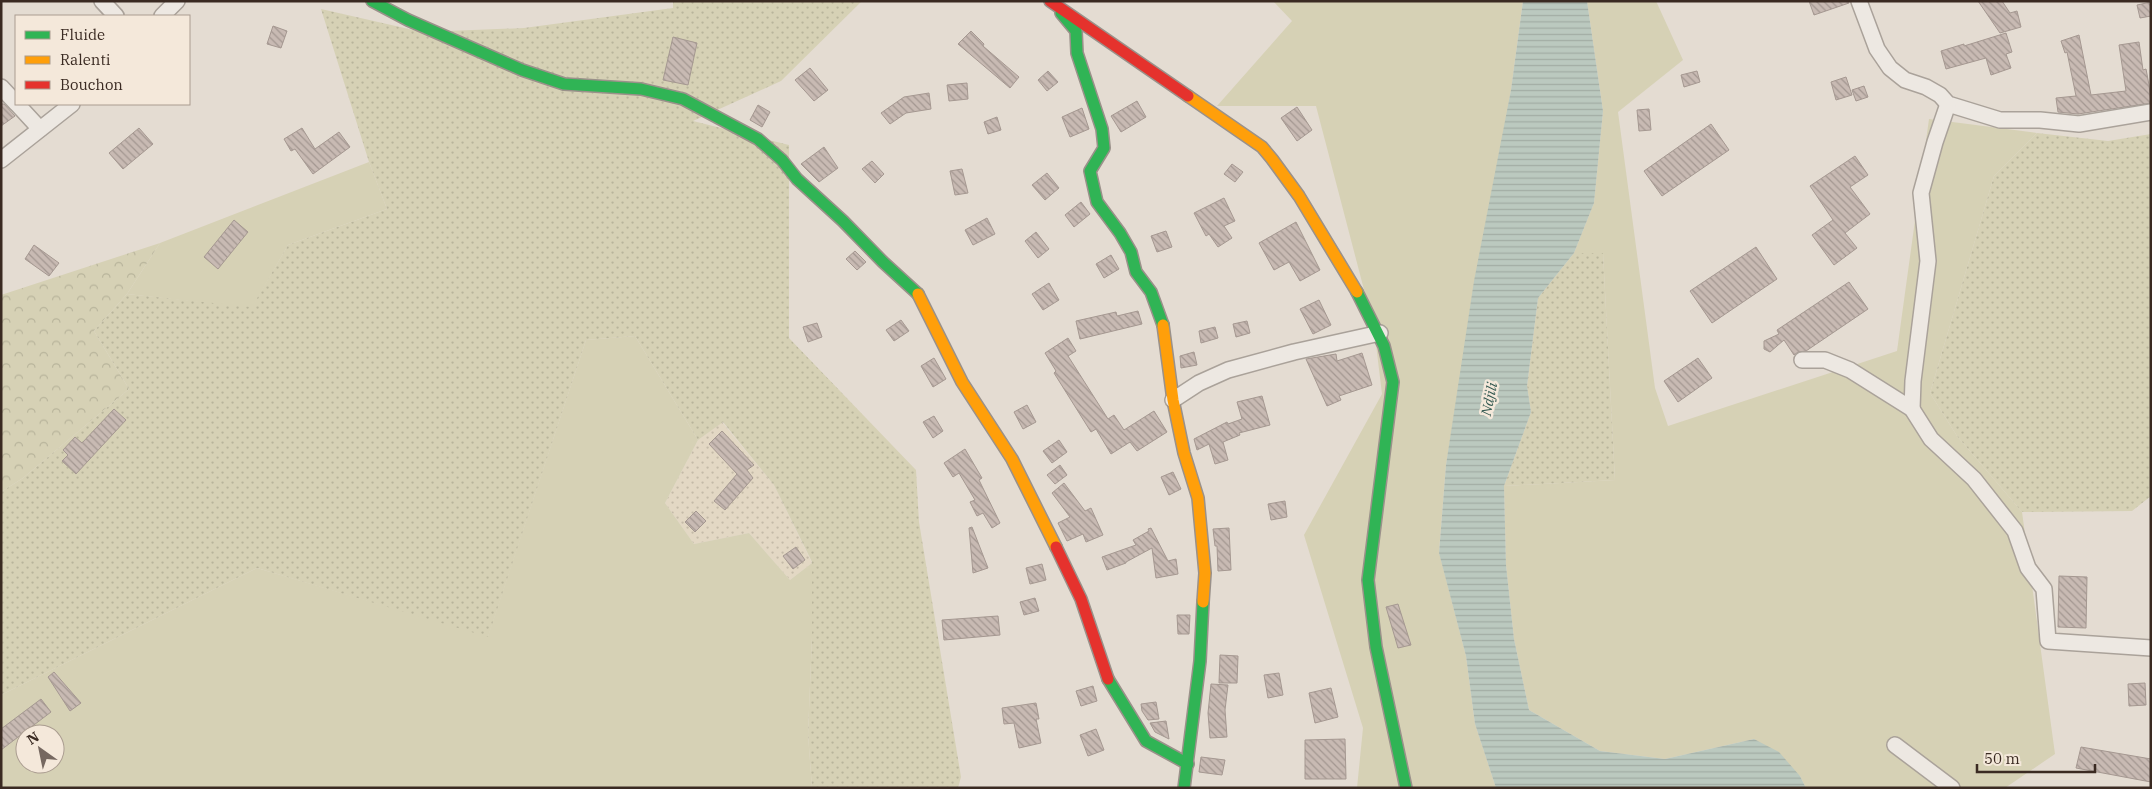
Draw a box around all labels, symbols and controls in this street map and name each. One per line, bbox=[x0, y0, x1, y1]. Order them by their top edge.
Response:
legend bbox=[15, 15, 190, 105]
text: Fluide bbox=[60, 25, 105, 44]
text: Ralenti bbox=[60, 50, 111, 69]
text: Bouchon bbox=[60, 75, 123, 94]
water label: Ndjili bbox=[1476, 380, 1501, 418]
north arrow bbox=[15, 724, 65, 774]
text: N bbox=[23, 728, 42, 749]
scale bar bbox=[1977, 742, 2094, 774]
text: 50 m bbox=[1984, 749, 2020, 768]

